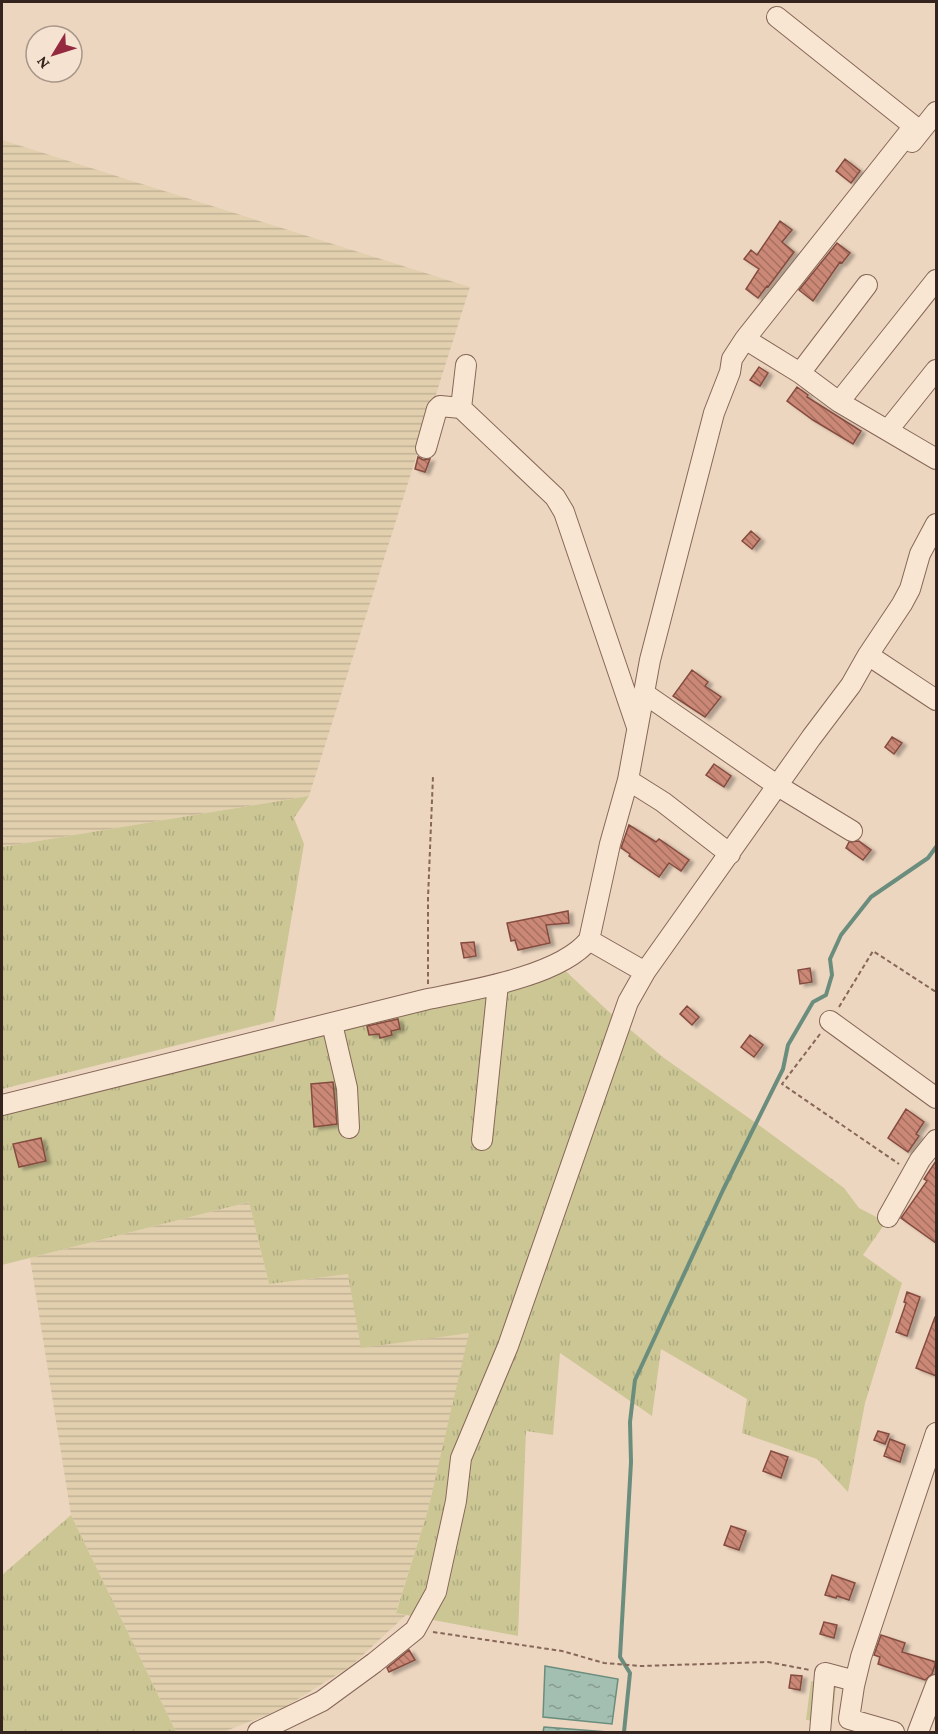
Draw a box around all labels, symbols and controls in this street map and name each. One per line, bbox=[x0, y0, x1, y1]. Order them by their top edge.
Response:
north arrow bbox=[24, 24, 84, 84]
text: N bbox=[32, 53, 53, 72]

